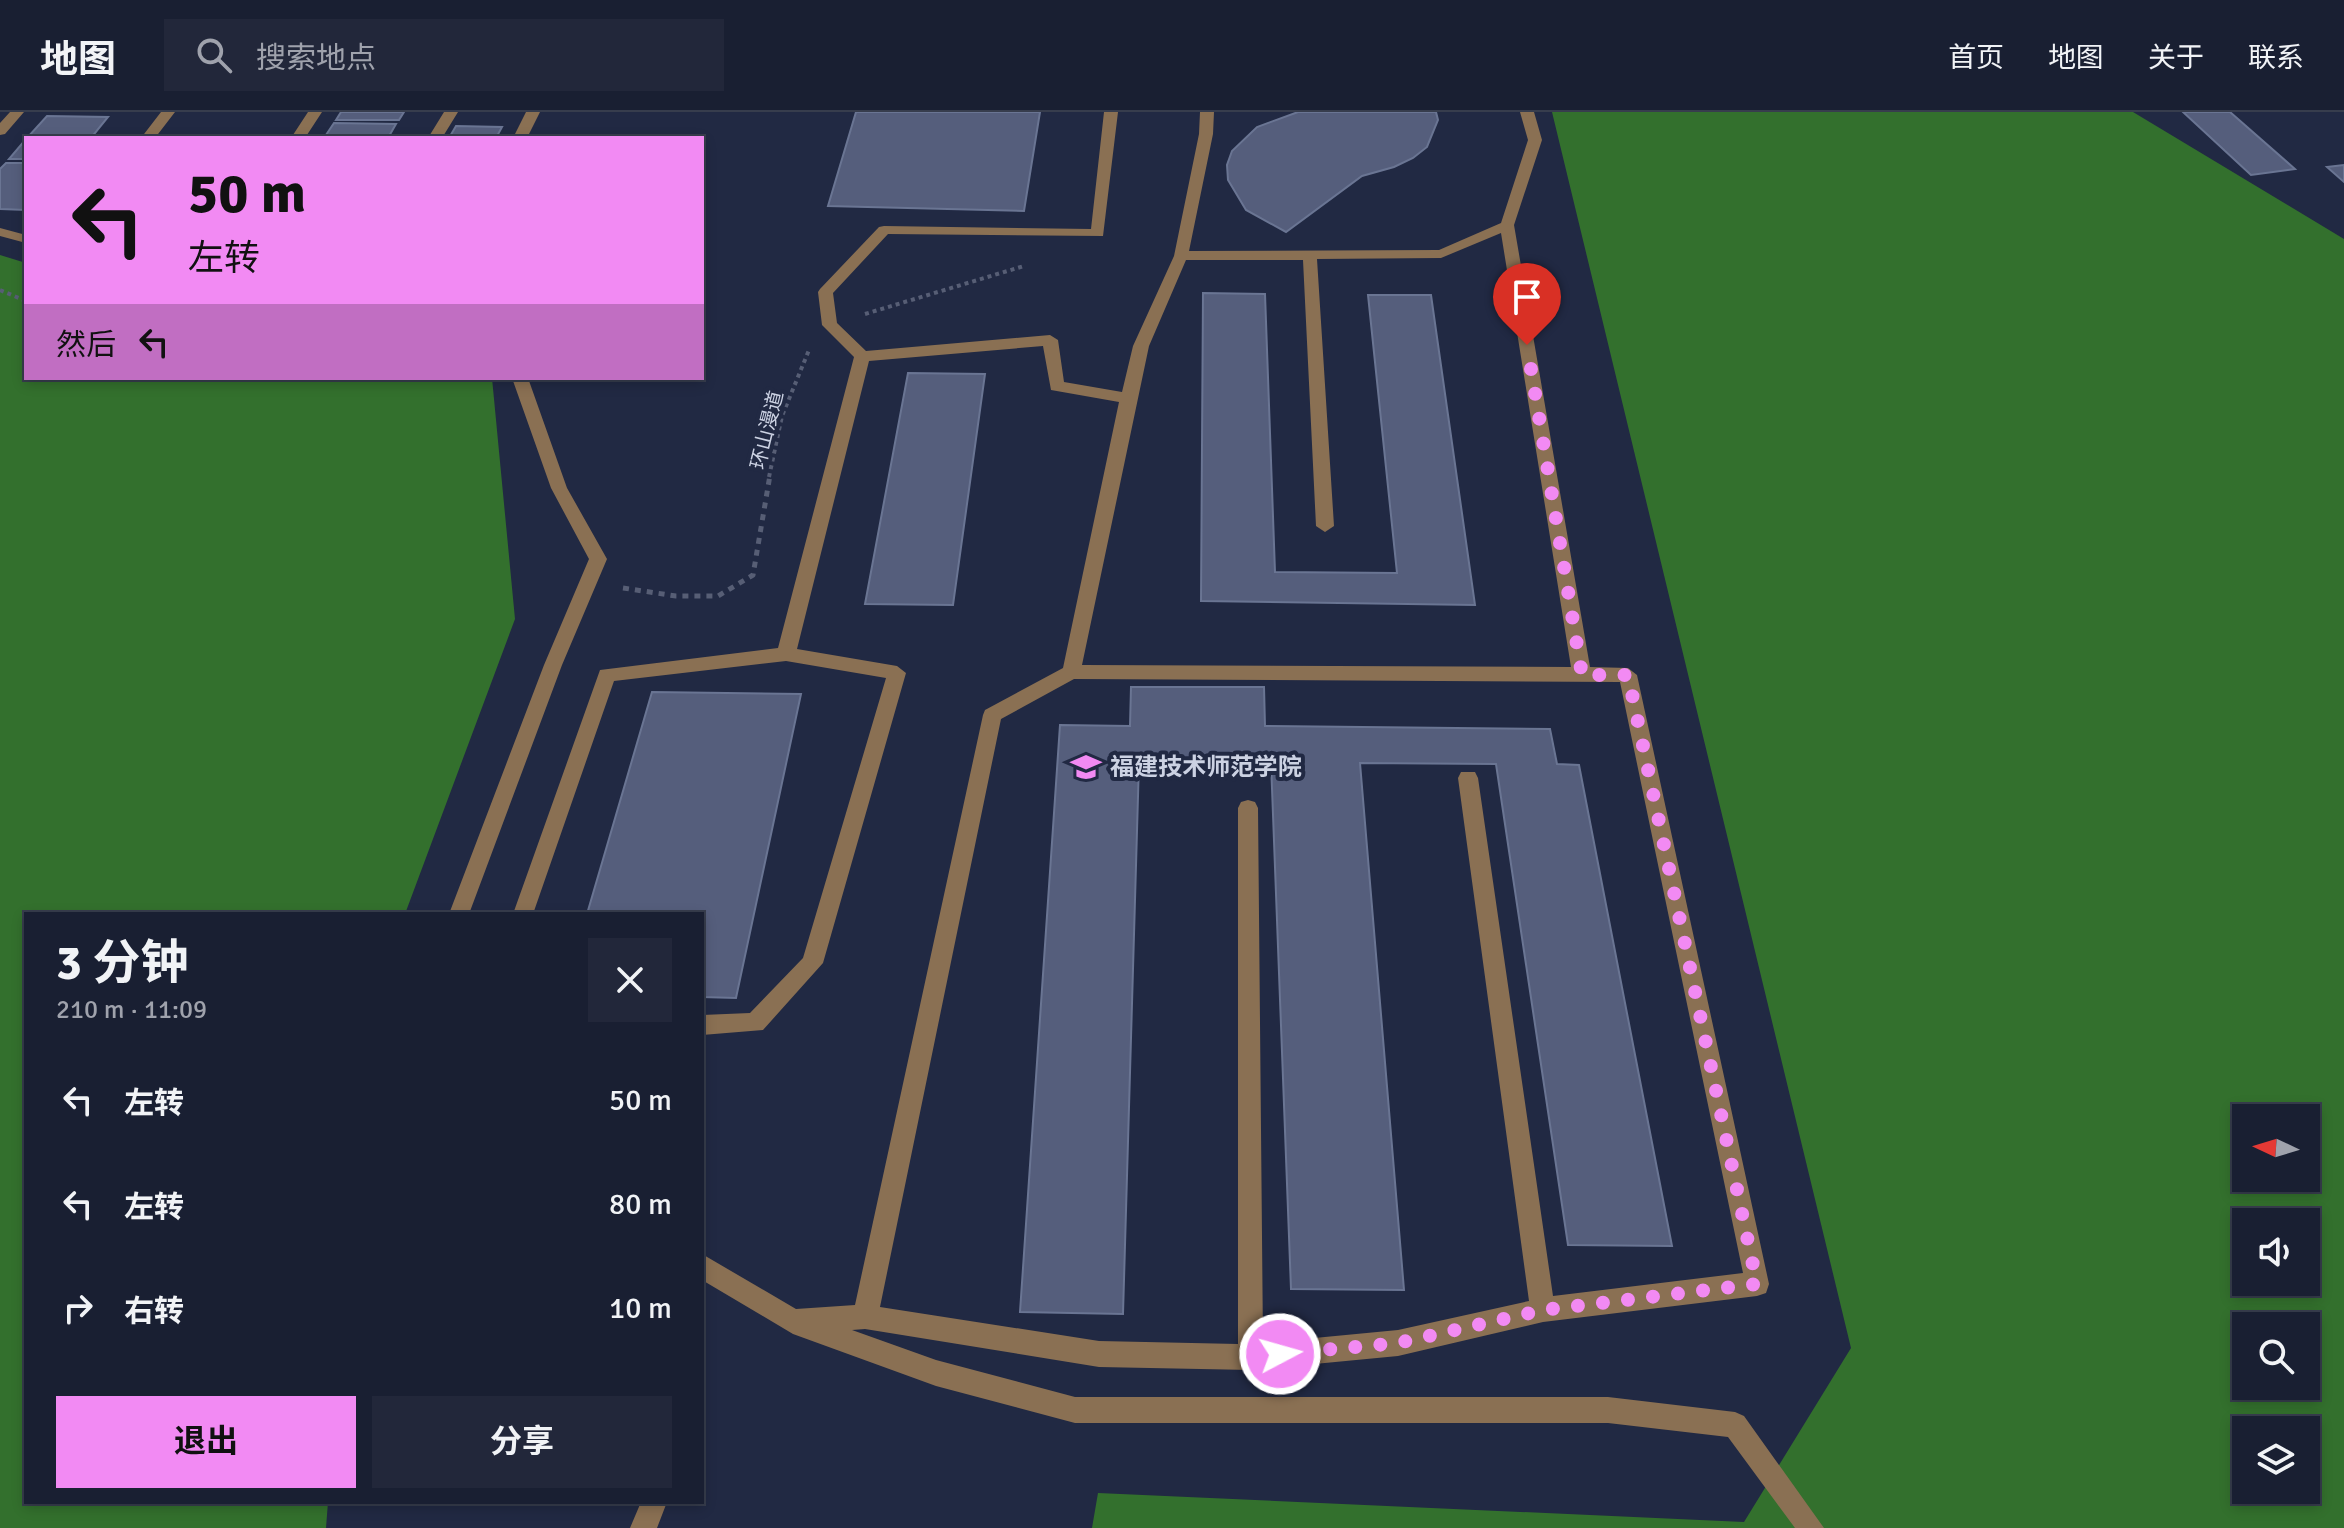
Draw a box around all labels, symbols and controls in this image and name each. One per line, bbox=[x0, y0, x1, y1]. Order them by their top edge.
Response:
search box bbox=[164, 19, 724, 91]
icon: search bbox=[192, 33, 236, 77]
text: 地图 bbox=[40, 36, 116, 83]
text: 搜索地点 bbox=[256, 40, 376, 77]
text: 首页 bbox=[1948, 41, 2004, 75]
text: 地图 bbox=[2048, 41, 2104, 75]
text: 关于 bbox=[2148, 41, 2204, 75]
text: 联系 bbox=[2248, 41, 2304, 75]
text: 50 m bbox=[188, 159, 306, 228]
icon: left bbox=[56, 168, 160, 272]
text: 左转 bbox=[188, 236, 260, 281]
pin bbox=[1493, 263, 1561, 345]
icon: arrive bbox=[1505, 275, 1549, 319]
icon: left bbox=[132, 320, 176, 364]
text: 然后 bbox=[56, 327, 116, 364]
street label: 环山漫道 bbox=[745, 388, 789, 472]
school or university icon: 福建技术师范学院 bbox=[1069, 750, 1103, 784]
place label: 福建技术师范学院 bbox=[1110, 752, 1302, 782]
text: 3 分钟 bbox=[56, 934, 188, 993]
button: close bbox=[588, 938, 672, 1022]
text: 210 m · 11:09 bbox=[56, 994, 207, 1026]
icon: left bbox=[56, 1078, 100, 1122]
text: 50 m bbox=[609, 1082, 672, 1119]
text: 左转 bbox=[124, 1085, 184, 1122]
north arrow bbox=[2232, 1104, 2320, 1192]
map controls bbox=[2232, 1104, 2320, 1504]
icon: left bbox=[56, 1182, 100, 1226]
text: 80 m bbox=[609, 1186, 672, 1223]
text: 左转 bbox=[124, 1189, 184, 1226]
button: sound bbox=[2232, 1208, 2320, 1296]
icon: right bbox=[56, 1286, 100, 1330]
text: 10 m bbox=[609, 1290, 672, 1327]
text: 右转 bbox=[124, 1293, 184, 1330]
position arrow bbox=[1238, 1312, 1322, 1396]
button: search bbox=[2232, 1312, 2320, 1400]
button: 退出 bbox=[56, 1396, 356, 1488]
button: 分享 bbox=[372, 1396, 672, 1488]
button: layers bbox=[2232, 1416, 2320, 1504]

